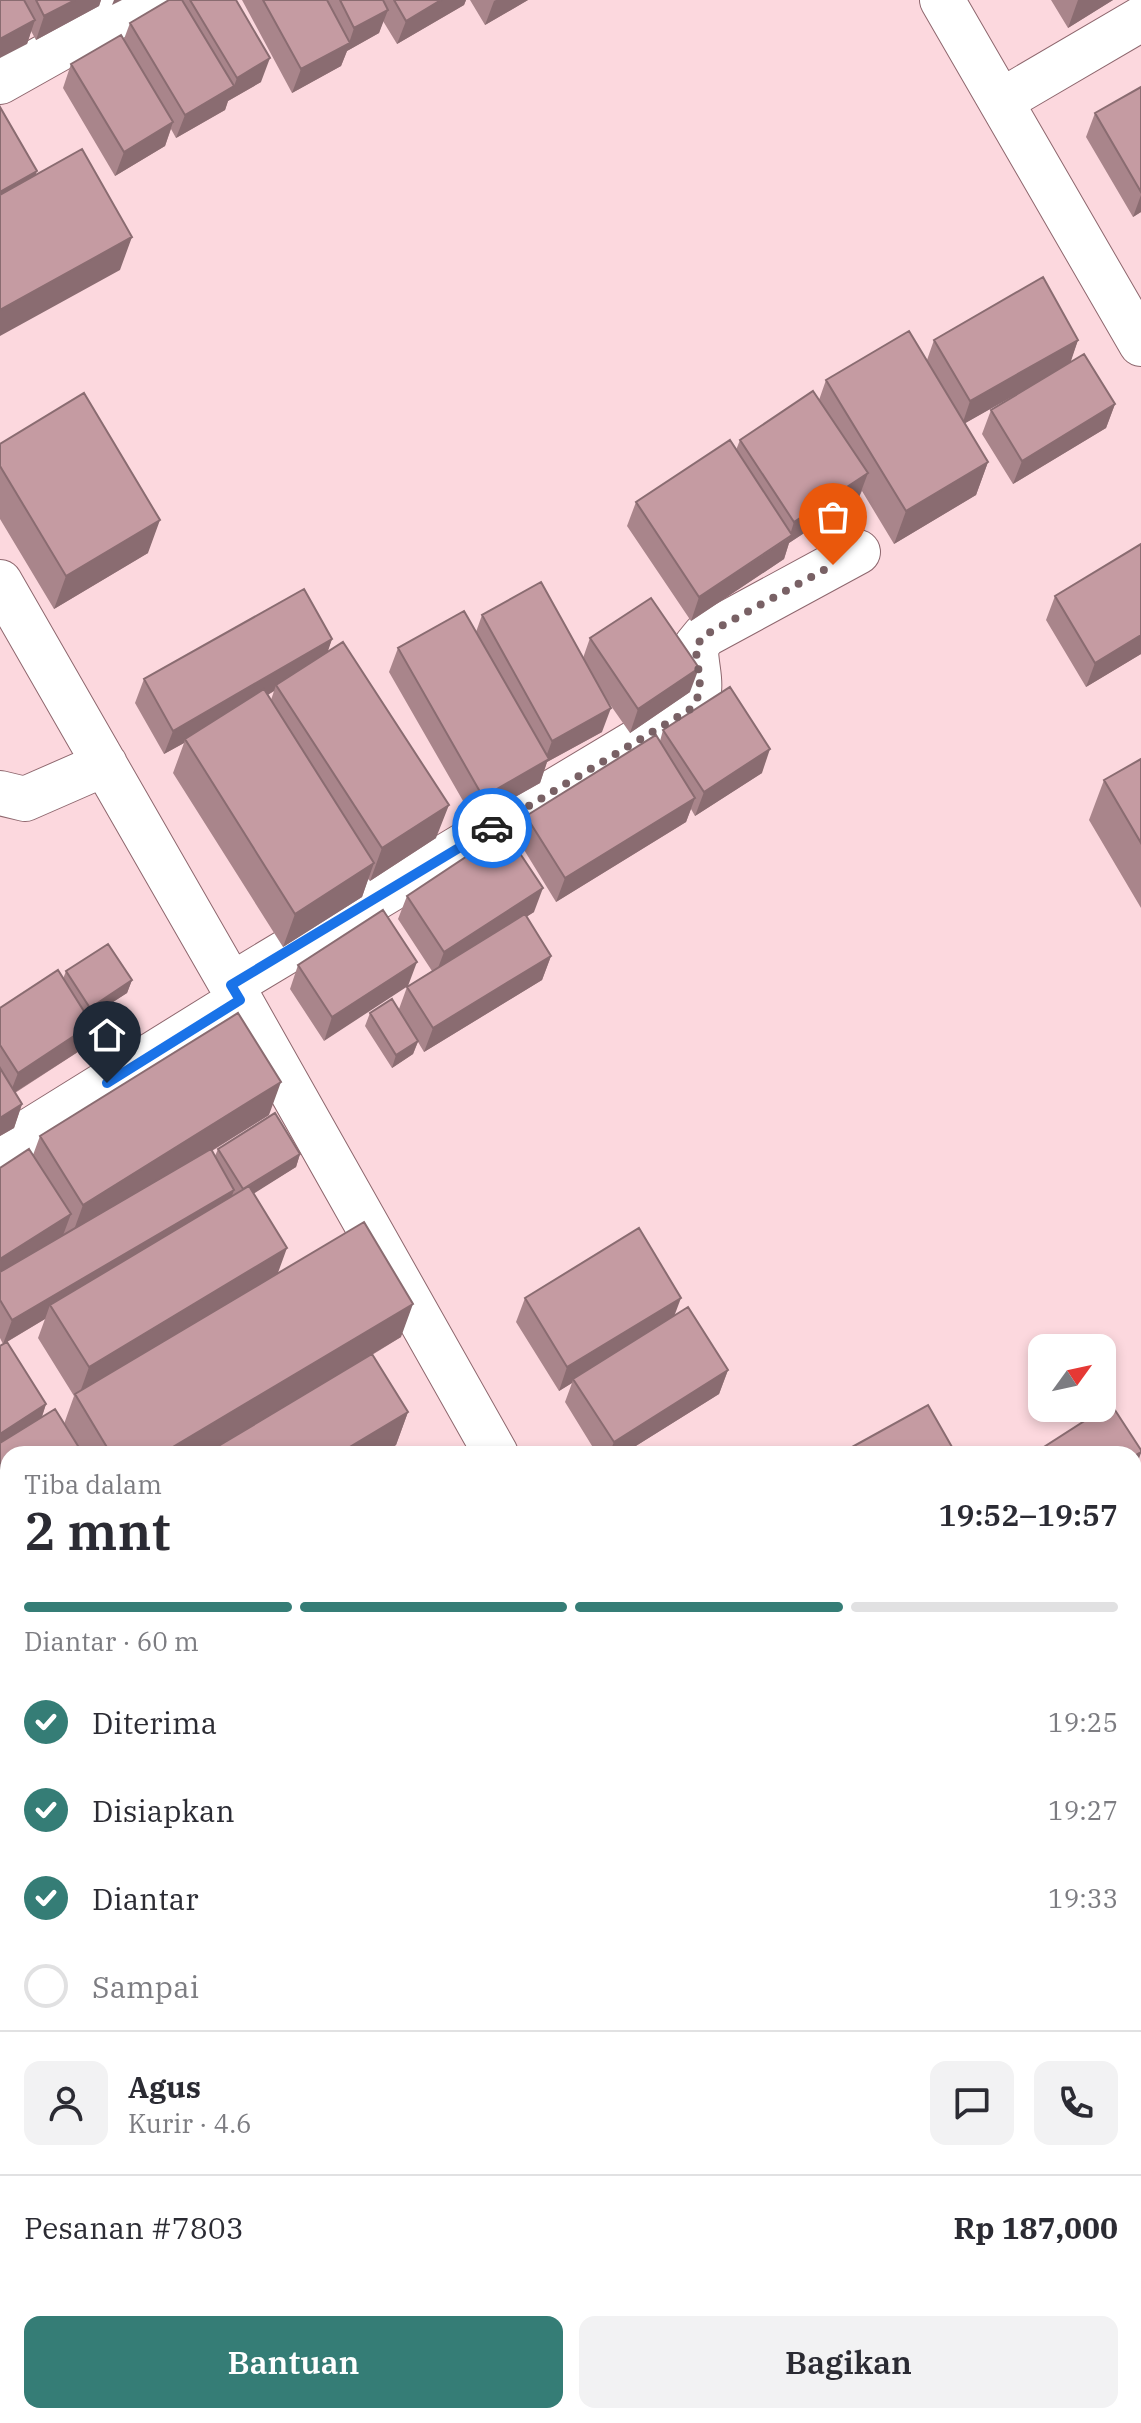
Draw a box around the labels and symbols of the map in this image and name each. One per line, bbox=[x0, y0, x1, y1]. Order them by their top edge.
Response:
pin bbox=[799, 483, 867, 565]
courier bbox=[452, 788, 532, 868]
pin bbox=[73, 1001, 141, 1083]
north arrow bbox=[1028, 1334, 1116, 1422]

